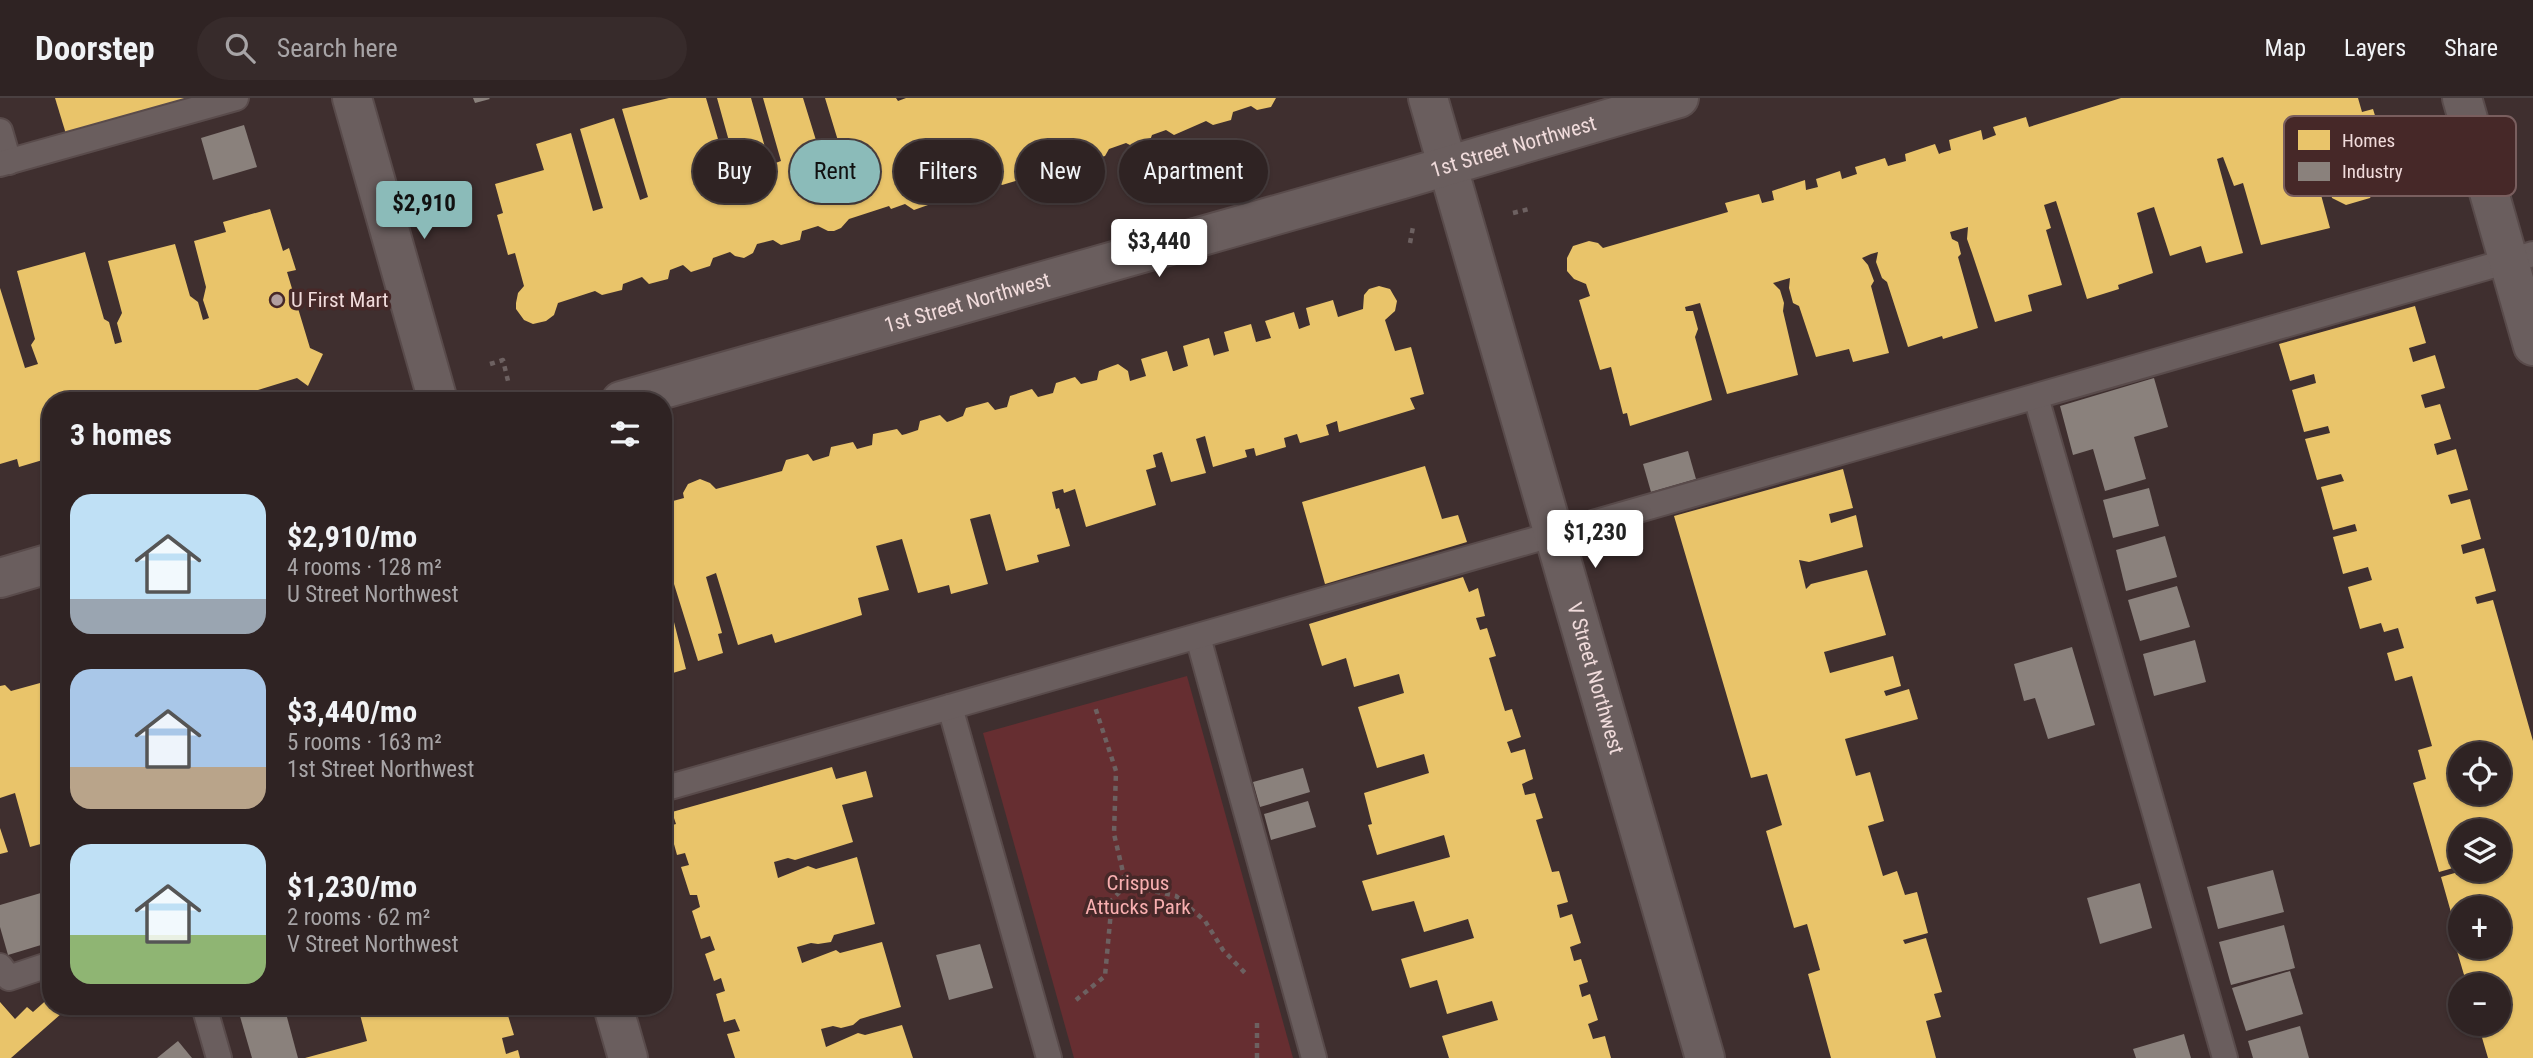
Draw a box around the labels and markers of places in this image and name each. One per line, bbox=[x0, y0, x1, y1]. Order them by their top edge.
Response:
pin: $2,910 bbox=[367, 181, 481, 241]
pin: $3,440 bbox=[1102, 220, 1216, 279]
place label: U First Mart bbox=[291, 288, 389, 312]
marker: U First Mart bbox=[269, 292, 285, 308]
pin: $1,230 bbox=[1538, 510, 1652, 570]

